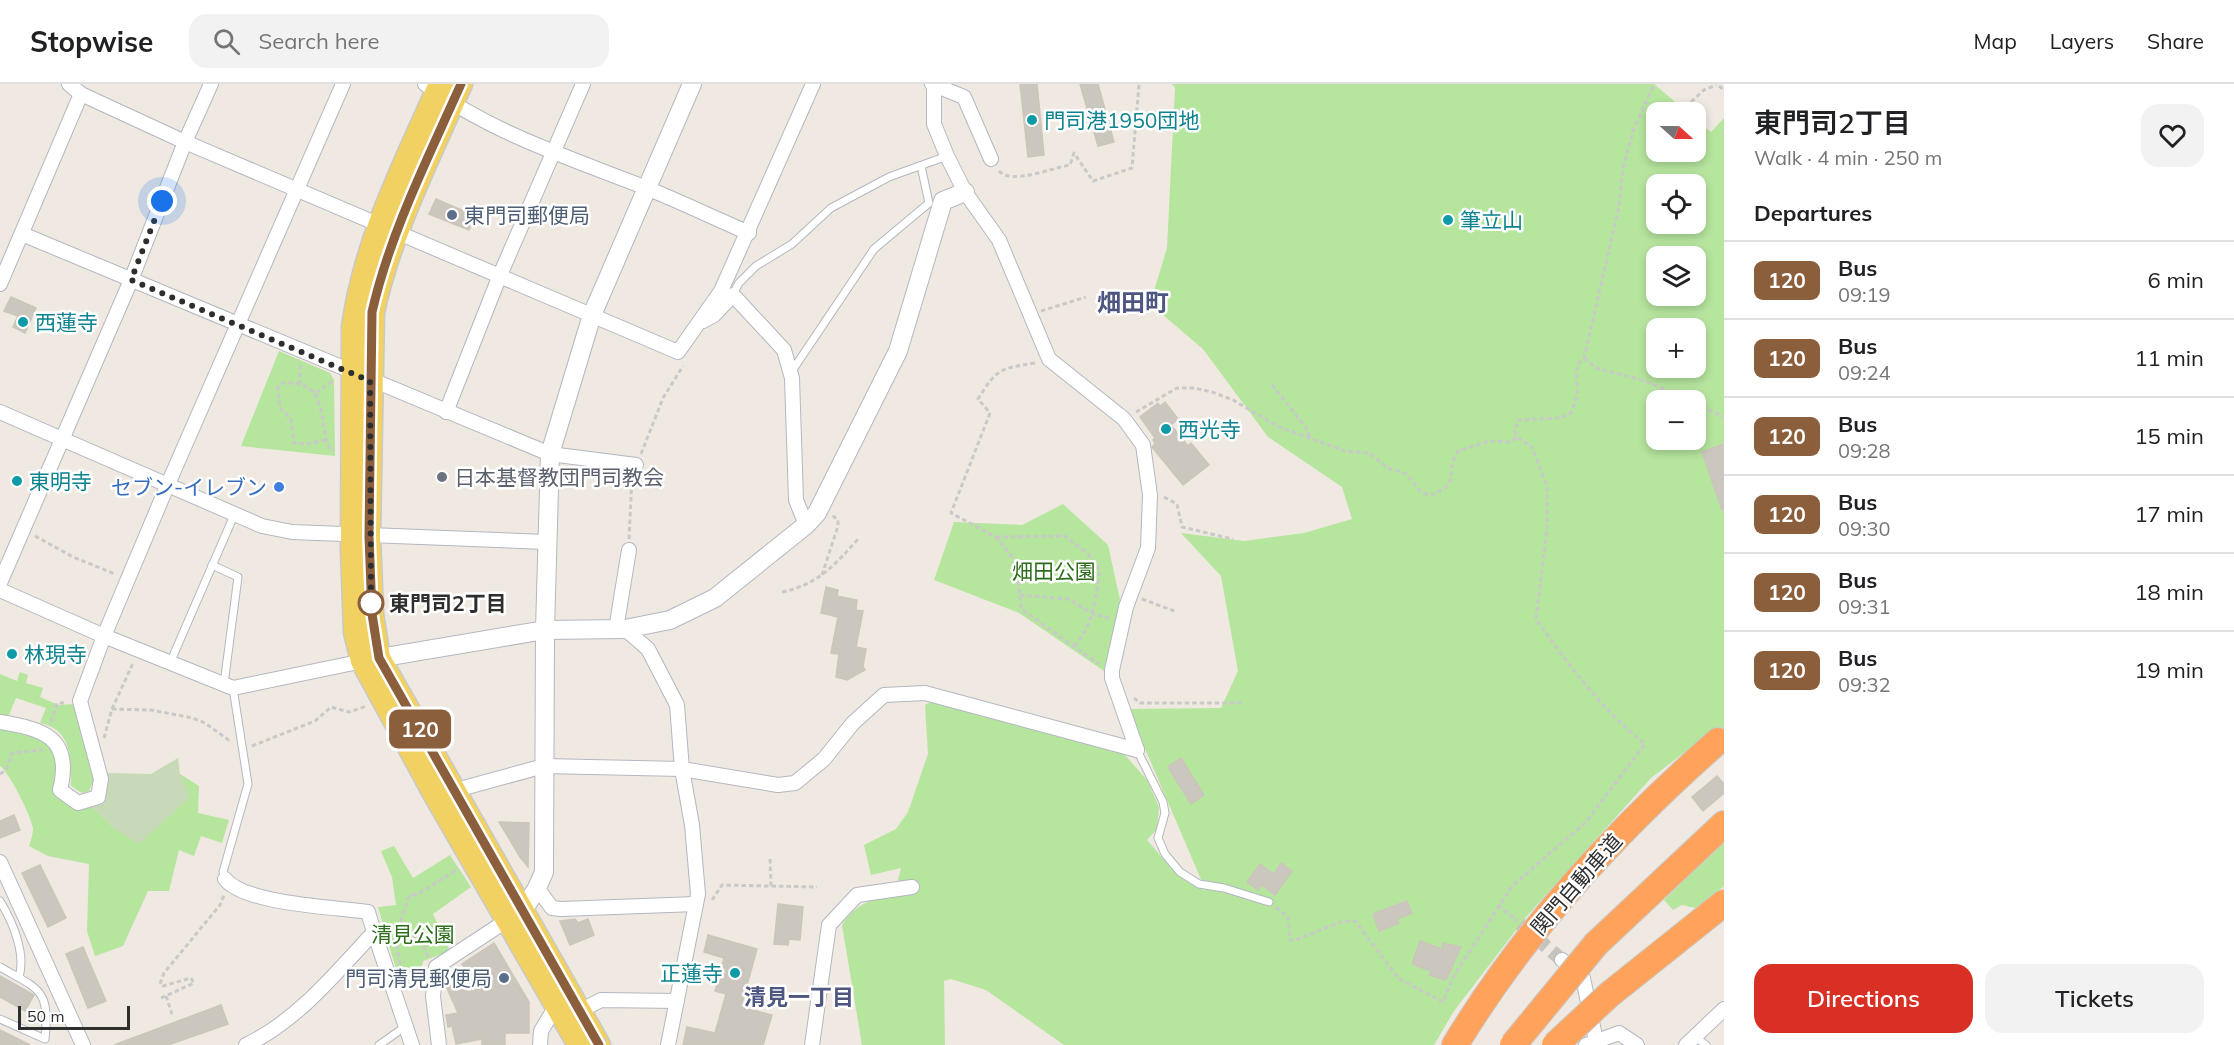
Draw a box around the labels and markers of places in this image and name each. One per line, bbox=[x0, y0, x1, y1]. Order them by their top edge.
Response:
place label: 門司港1950団地 bbox=[1044, 107, 1199, 133]
marker: 門司港1950団地 bbox=[1025, 113, 1039, 127]
place label: 東門司郵便局 bbox=[464, 202, 590, 228]
place label: 筆立山 bbox=[1460, 207, 1523, 233]
marker: 東門司郵便局 bbox=[445, 208, 459, 222]
marker: 筆立山 bbox=[1441, 213, 1455, 227]
place label: 西蓮寺 bbox=[35, 309, 98, 335]
marker: 西蓮寺 bbox=[16, 315, 30, 329]
place label: 西光寺 bbox=[1178, 416, 1241, 442]
marker: 西光寺 bbox=[1159, 422, 1173, 436]
place label: 日本基督教団門司教会 bbox=[454, 464, 664, 490]
place label: 東明寺 bbox=[29, 468, 92, 494]
marker: 日本基督教団門司教会 bbox=[435, 470, 449, 484]
marker: 東明寺 bbox=[10, 474, 24, 488]
place label: セブン-イレブン bbox=[111, 474, 267, 500]
marker: セブン-イレブン bbox=[272, 480, 286, 494]
marker: 東門司2丁目 bbox=[358, 590, 384, 616]
place label: 東門司2丁目 bbox=[389, 590, 507, 616]
place label: 林現寺 bbox=[24, 641, 87, 667]
marker: 林現寺 bbox=[5, 647, 19, 661]
place label: 正蓮寺 bbox=[660, 960, 723, 986]
place label: 門司清見郵便局 bbox=[345, 965, 492, 991]
marker: 正蓮寺 bbox=[728, 966, 742, 980]
marker: 門司清見郵便局 bbox=[497, 971, 511, 985]

